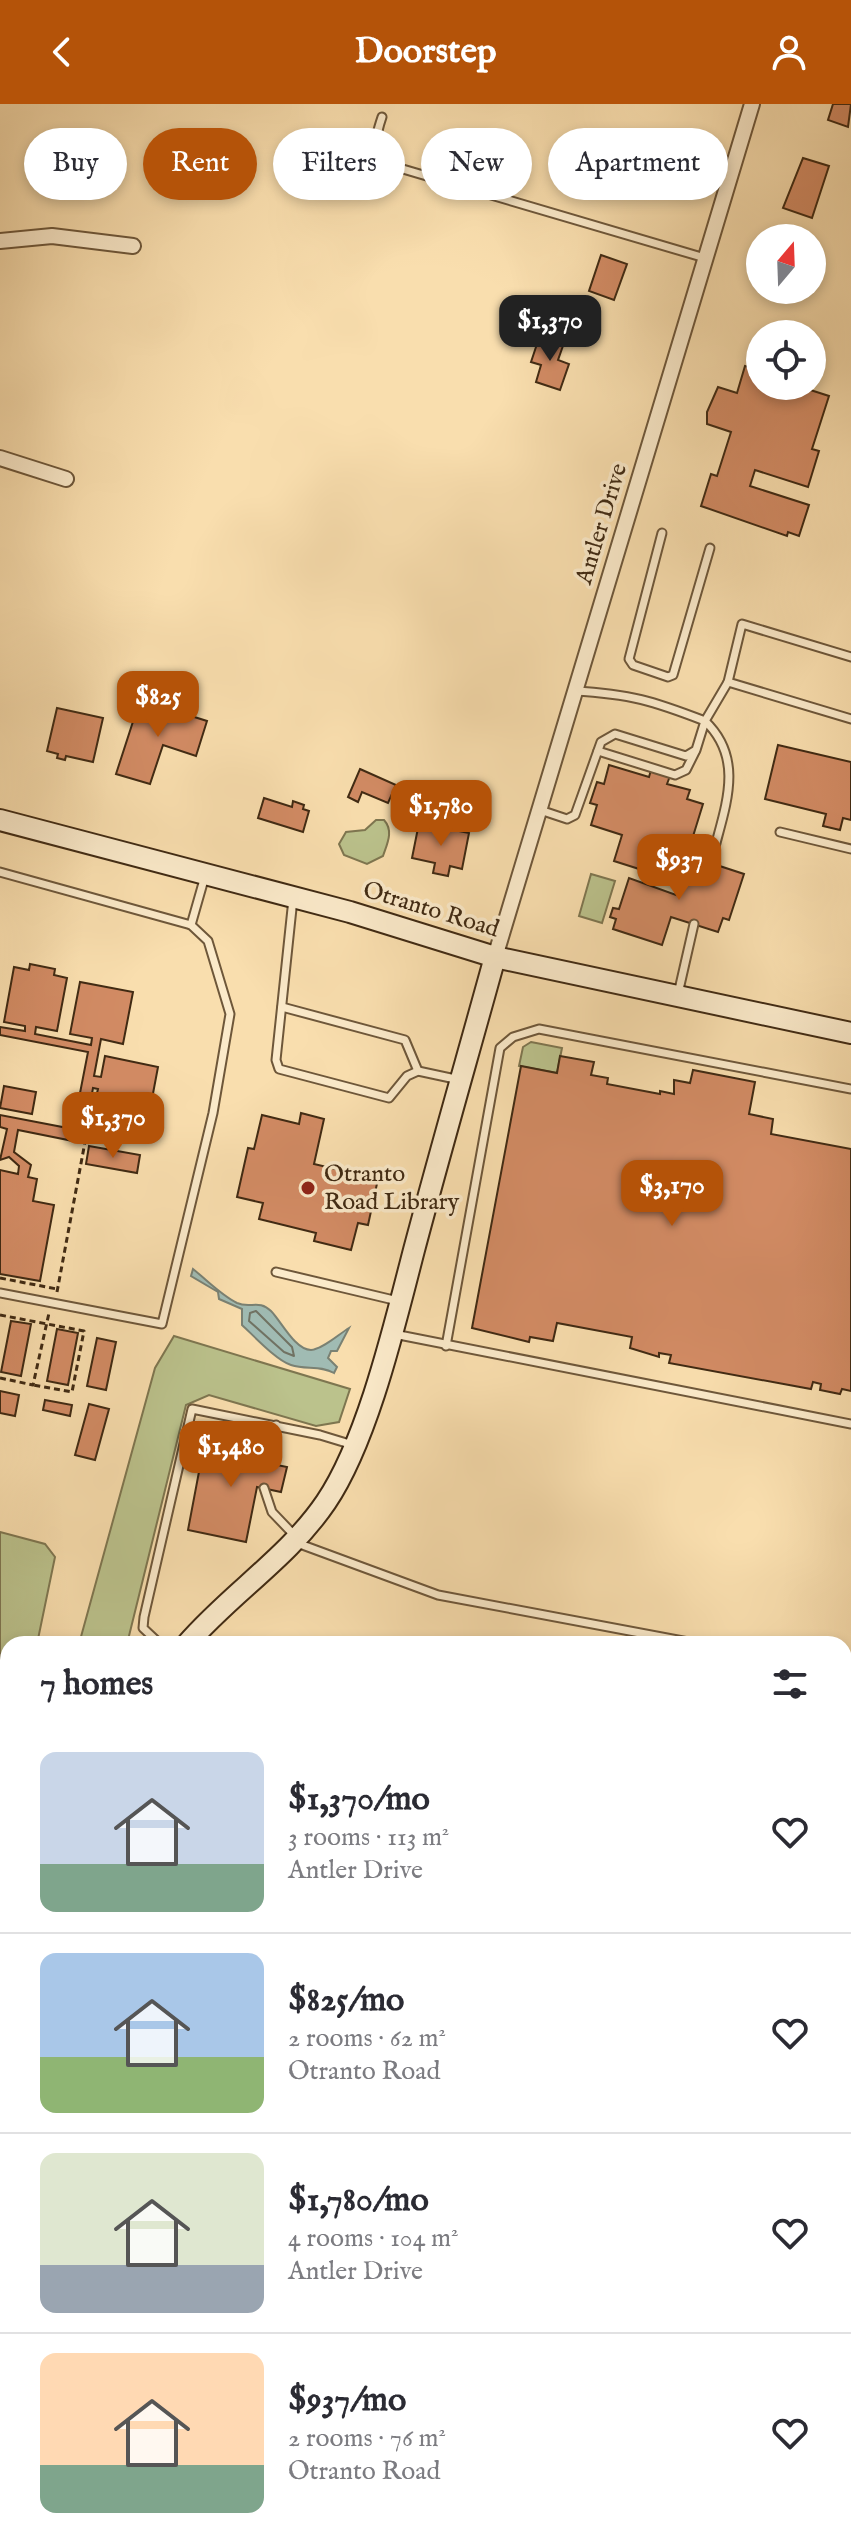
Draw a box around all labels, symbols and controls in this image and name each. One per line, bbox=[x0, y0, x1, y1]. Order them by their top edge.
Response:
text: Doorstep bbox=[355, 29, 496, 75]
icon: back bbox=[40, 30, 84, 74]
icon: person bbox=[767, 30, 811, 74]
chip: Buy bbox=[24, 128, 127, 200]
chip: Rent bbox=[143, 128, 257, 200]
chip: Filters bbox=[273, 128, 405, 200]
chip: New bbox=[421, 128, 532, 200]
chip: Apartment bbox=[548, 128, 728, 200]
north arrow bbox=[746, 224, 826, 304]
map controls bbox=[746, 224, 826, 400]
pin: $1,370 bbox=[485, 295, 615, 363]
text: $1,370 bbox=[517, 304, 583, 337]
button: locate bbox=[746, 320, 826, 400]
street label: Antler Drive bbox=[569, 460, 635, 589]
pin: $825 bbox=[111, 671, 205, 739]
text: $825 bbox=[135, 680, 181, 713]
pin: $1,780 bbox=[376, 780, 506, 848]
text: $1,780 bbox=[409, 789, 473, 822]
pin: $937 bbox=[632, 834, 726, 902]
text: $937 bbox=[655, 843, 703, 876]
street label: Otranto Road bbox=[359, 875, 503, 945]
pin: $1,370 bbox=[48, 1092, 178, 1160]
text: $1,370 bbox=[80, 1101, 146, 1134]
place label: Otranto Road Library bbox=[324, 1159, 460, 1218]
pin: $3,170 bbox=[607, 1160, 737, 1228]
text: $3,170 bbox=[639, 1169, 705, 1202]
marker: Otranto Road Library bbox=[299, 1179, 317, 1197]
pin: $1,480 bbox=[166, 1421, 296, 1489]
text: $1,480 bbox=[197, 1430, 265, 1463]
icon: filters bbox=[768, 1662, 812, 1706]
text: 7 homes bbox=[40, 1663, 153, 1706]
text: $1,370/mo bbox=[288, 1778, 430, 1821]
icon: home bbox=[104, 1784, 200, 1880]
icon: heart bbox=[768, 1810, 812, 1854]
text: 3 rooms · 113 m² bbox=[288, 1821, 449, 1854]
text: Antler Drive bbox=[288, 1854, 423, 1887]
text: $825/mo bbox=[288, 1979, 404, 2022]
icon: home bbox=[104, 1985, 200, 2081]
icon: heart bbox=[768, 2011, 812, 2055]
text: 2 rooms · 62 m² bbox=[288, 2022, 446, 2055]
text: Otranto Road bbox=[288, 2055, 440, 2088]
text: $1,780/mo bbox=[288, 2179, 429, 2222]
icon: home bbox=[104, 2185, 200, 2281]
icon: heart bbox=[768, 2211, 812, 2255]
text: 4 rooms · 104 m² bbox=[288, 2222, 458, 2255]
text: Antler Drive bbox=[288, 2255, 423, 2288]
text: $937/mo bbox=[288, 2379, 406, 2422]
icon: home bbox=[104, 2385, 200, 2481]
icon: heart bbox=[768, 2411, 812, 2455]
text: 2 rooms · 76 m² bbox=[288, 2422, 446, 2455]
text: Otranto Road bbox=[288, 2455, 440, 2488]

